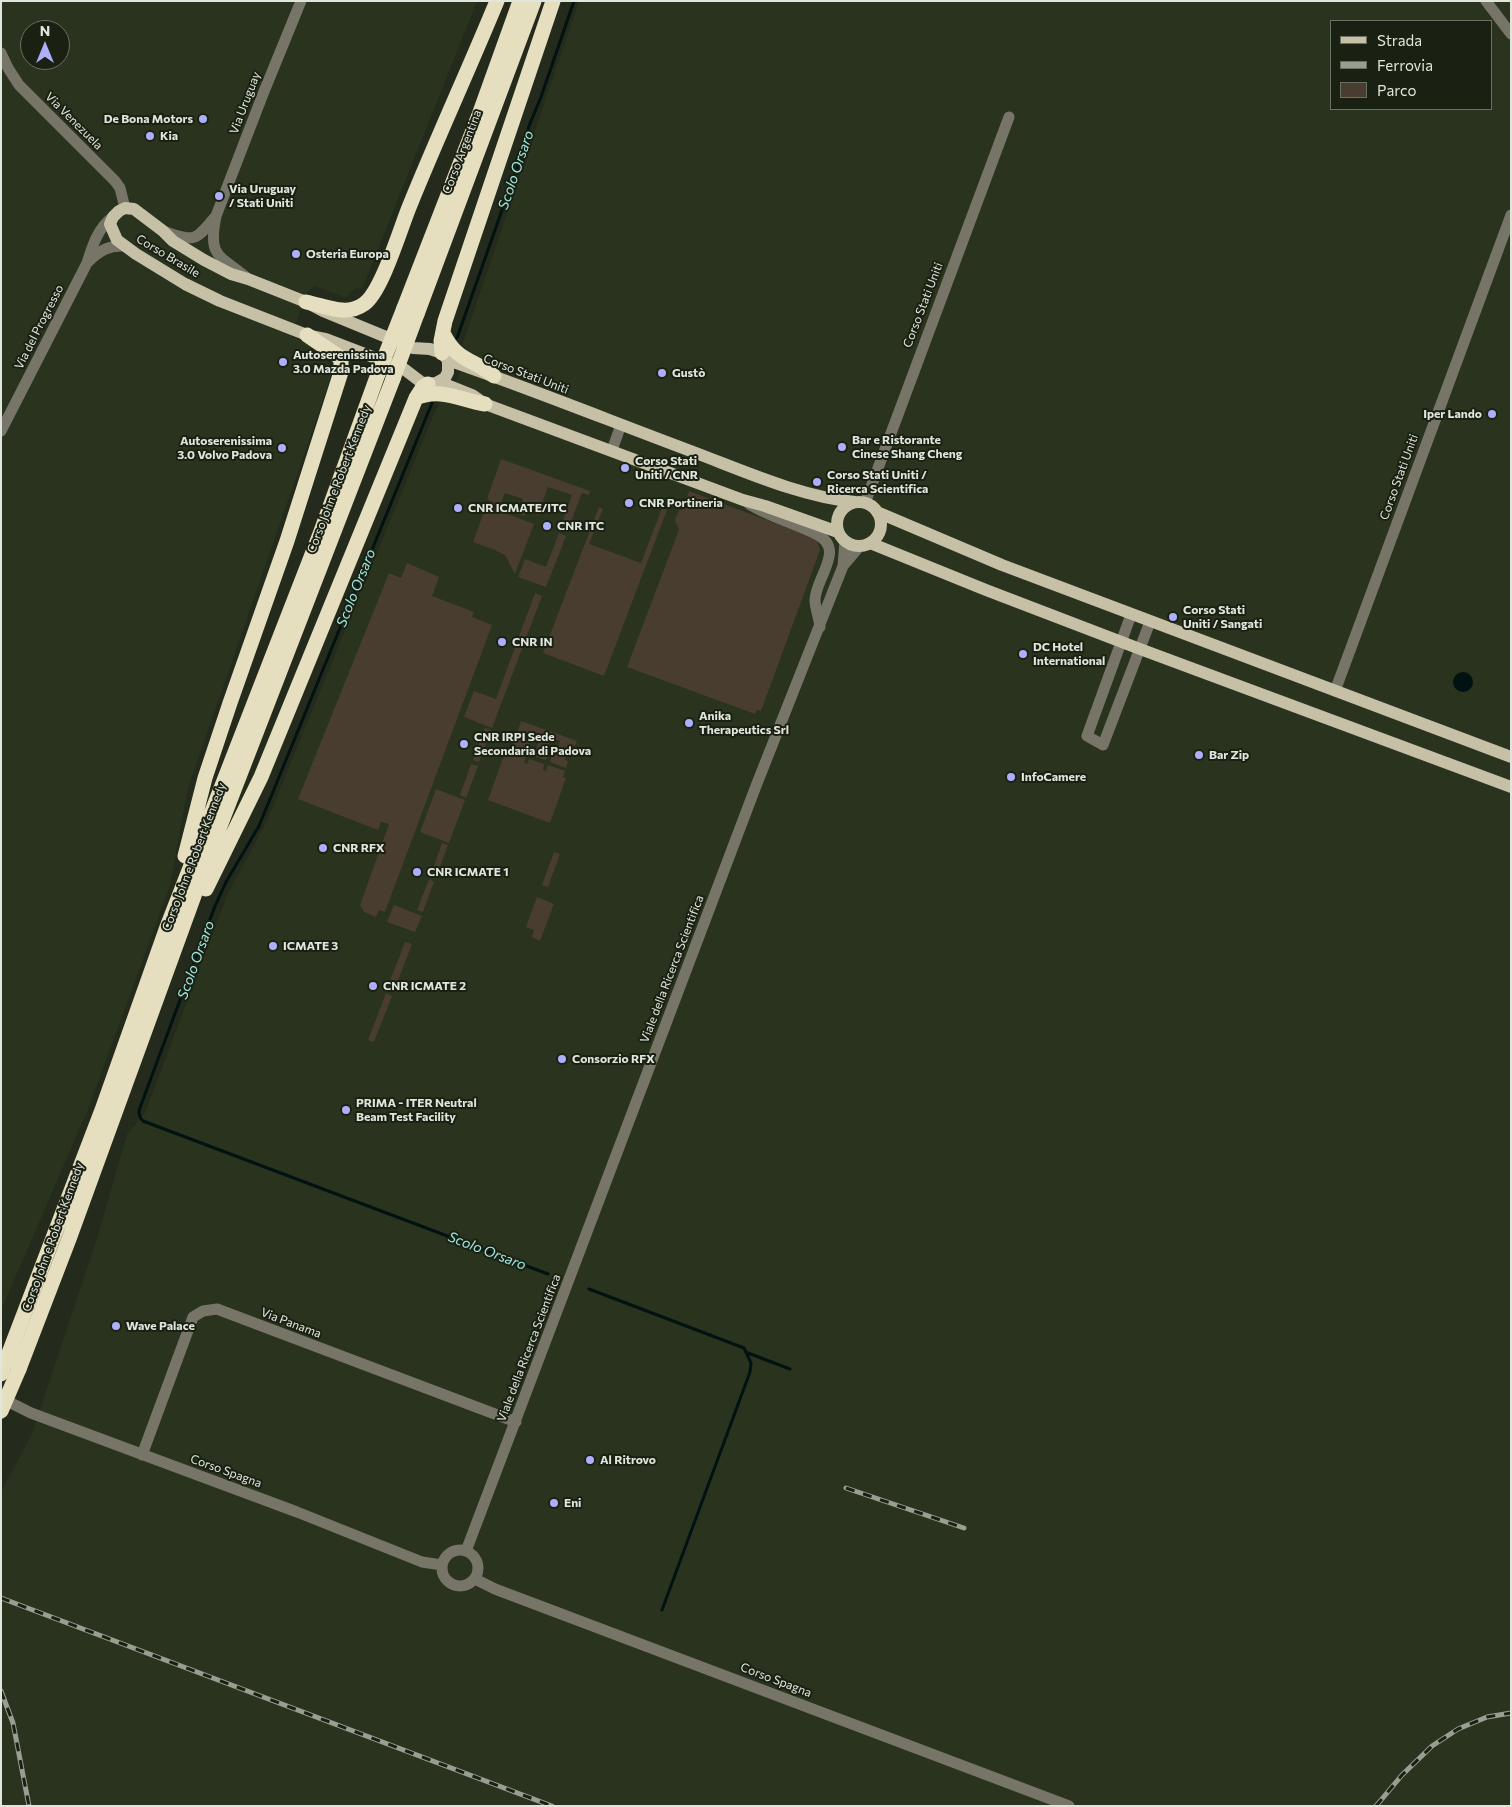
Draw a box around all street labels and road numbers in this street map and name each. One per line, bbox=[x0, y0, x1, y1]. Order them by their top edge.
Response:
street label: Via Uruguay bbox=[227, 70, 263, 136]
street label: Via Venezuela bbox=[42, 89, 106, 153]
street label: Corso Argentina bbox=[439, 108, 485, 196]
street label: Corso Brasile bbox=[134, 231, 202, 281]
street label: Corso Stati Uniti bbox=[900, 260, 946, 350]
street label: Via del Progresso bbox=[11, 282, 67, 372]
street label: Corso Stati Uniti bbox=[481, 351, 571, 397]
street label: Corso John e Robert Kennedy bbox=[304, 403, 374, 555]
street label: Corso Stati Uniti bbox=[1377, 432, 1421, 522]
street label: Corso John e Robert Kennedy bbox=[159, 781, 229, 933]
street label: Viale della Ricerca Scientifica bbox=[637, 893, 707, 1045]
street label: Corso John e Robert Kennedy bbox=[19, 1160, 87, 1314]
street label: Viale della Ricerca Scientifica bbox=[494, 1272, 564, 1424]
street label: Via Panama bbox=[259, 1305, 323, 1341]
street label: Corso Spagna bbox=[188, 1451, 264, 1491]
street label: Corso Spagna bbox=[738, 1660, 814, 1700]

